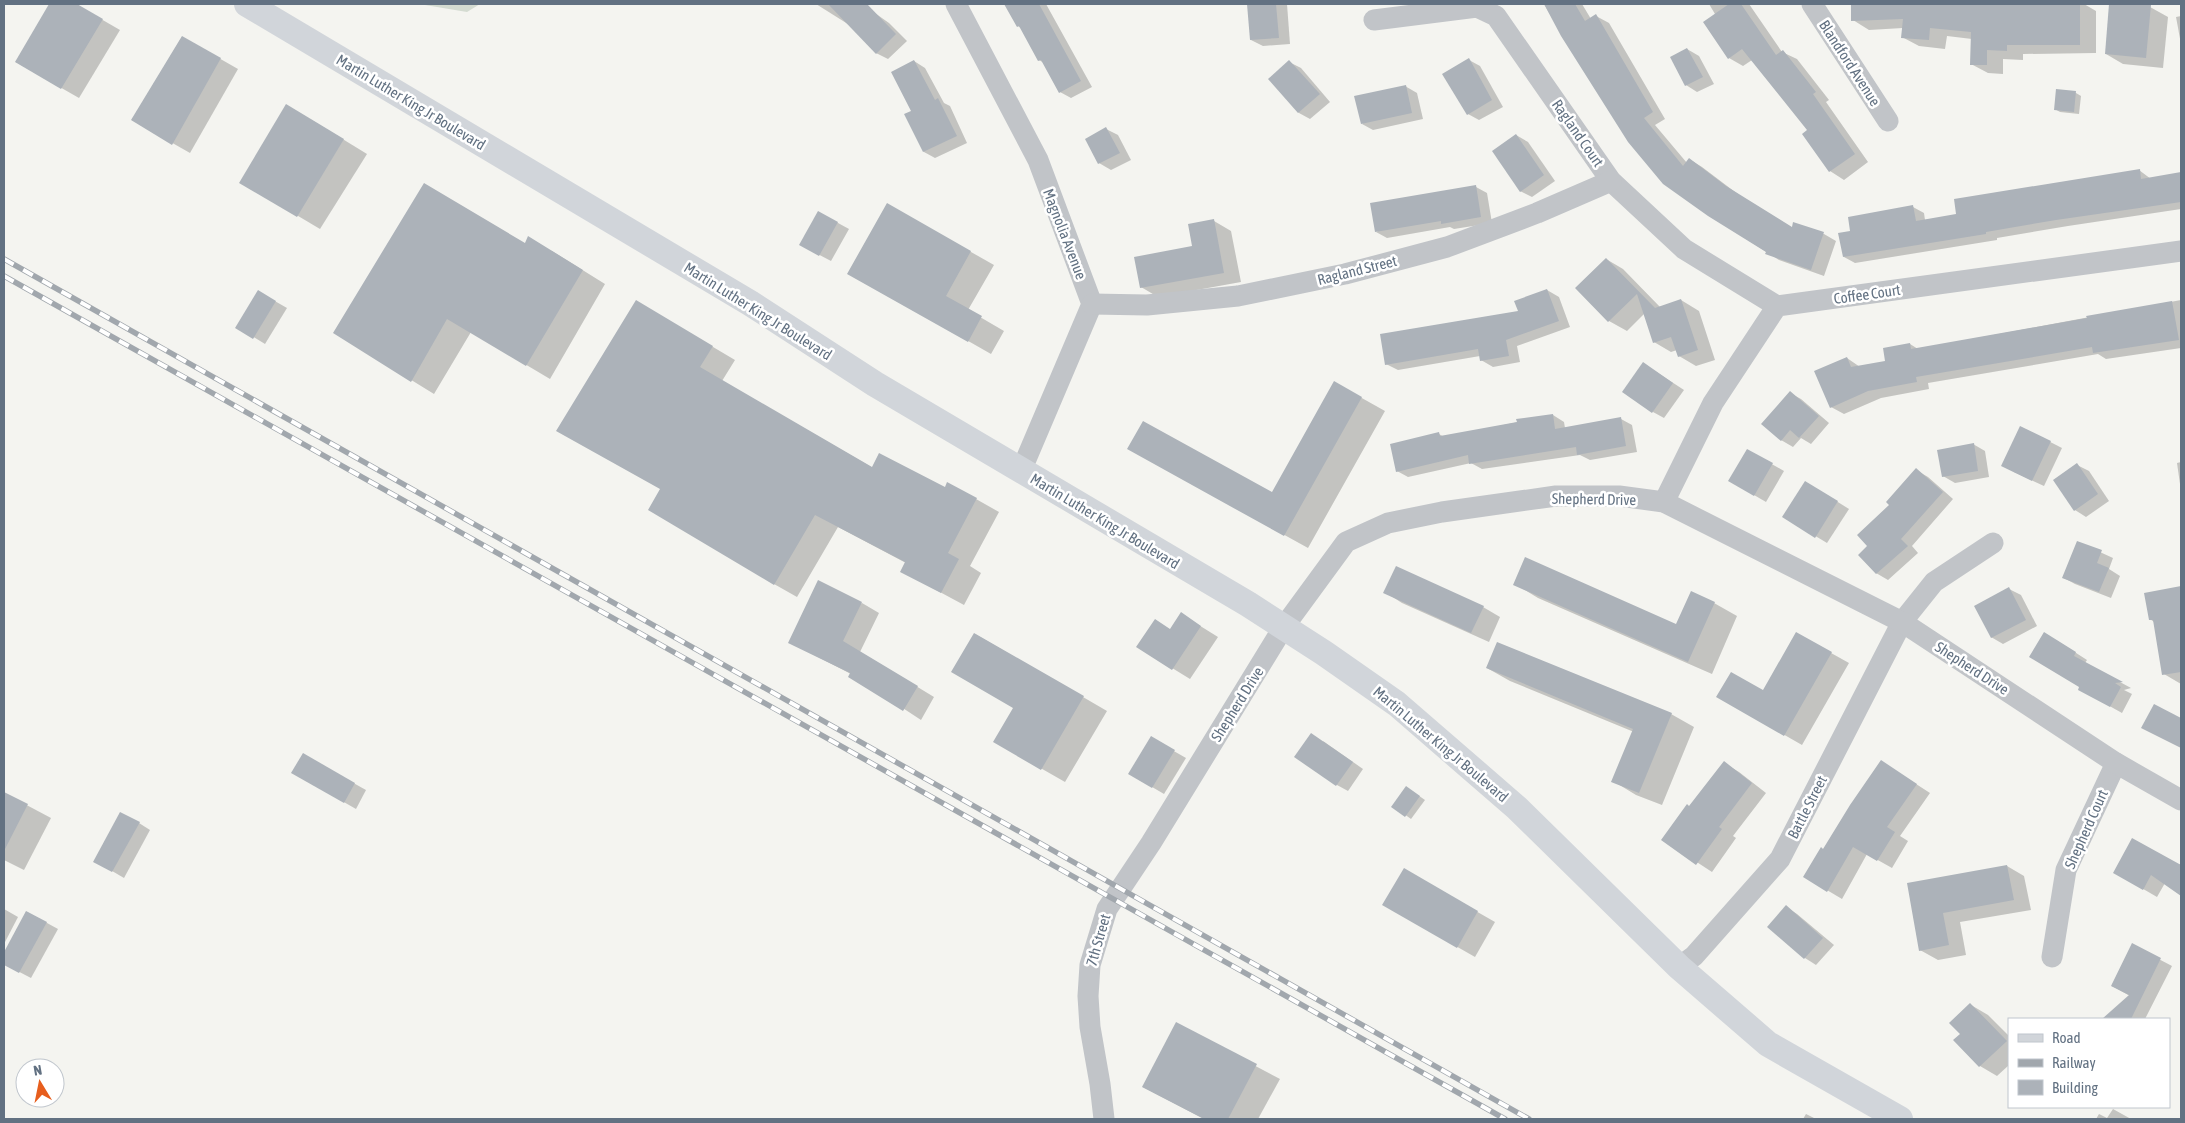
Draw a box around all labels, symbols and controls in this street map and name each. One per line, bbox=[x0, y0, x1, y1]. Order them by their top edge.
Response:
street label: Blandford Avenue bbox=[1816, 17, 1884, 109]
street label: Martin Luther King Jr Boulevard bbox=[333, 51, 489, 153]
street label: Ragland Court bbox=[1549, 96, 1607, 170]
street label: Magnolia Avenue bbox=[1040, 186, 1090, 282]
street label: Ragland Street bbox=[1316, 252, 1398, 288]
street label: Martin Luther King Jr Boulevard bbox=[681, 259, 835, 363]
street label: Coffee Court bbox=[1833, 281, 1901, 307]
street label: Martin Luther King Jr Boulevard bbox=[1027, 470, 1183, 572]
street label: Shepherd Drive bbox=[1552, 490, 1636, 508]
street label: Shepherd Drive bbox=[1932, 638, 2012, 698]
street label: Shepherd Drive bbox=[1207, 664, 1267, 744]
street label: Martin Luther King Jr Boulevard bbox=[1370, 683, 1512, 805]
street label: Battle Street bbox=[1784, 773, 1830, 841]
street label: Shepherd Court bbox=[2061, 787, 2111, 871]
street label: 7th Street bbox=[1082, 912, 1114, 968]
legend bbox=[2008, 1018, 2170, 1108]
text: Road bbox=[2052, 1029, 2081, 1046]
text: Railway bbox=[2052, 1054, 2096, 1071]
north arrow bbox=[15, 1058, 65, 1108]
text: N bbox=[32, 1062, 43, 1079]
text: Building bbox=[2052, 1079, 2098, 1096]

